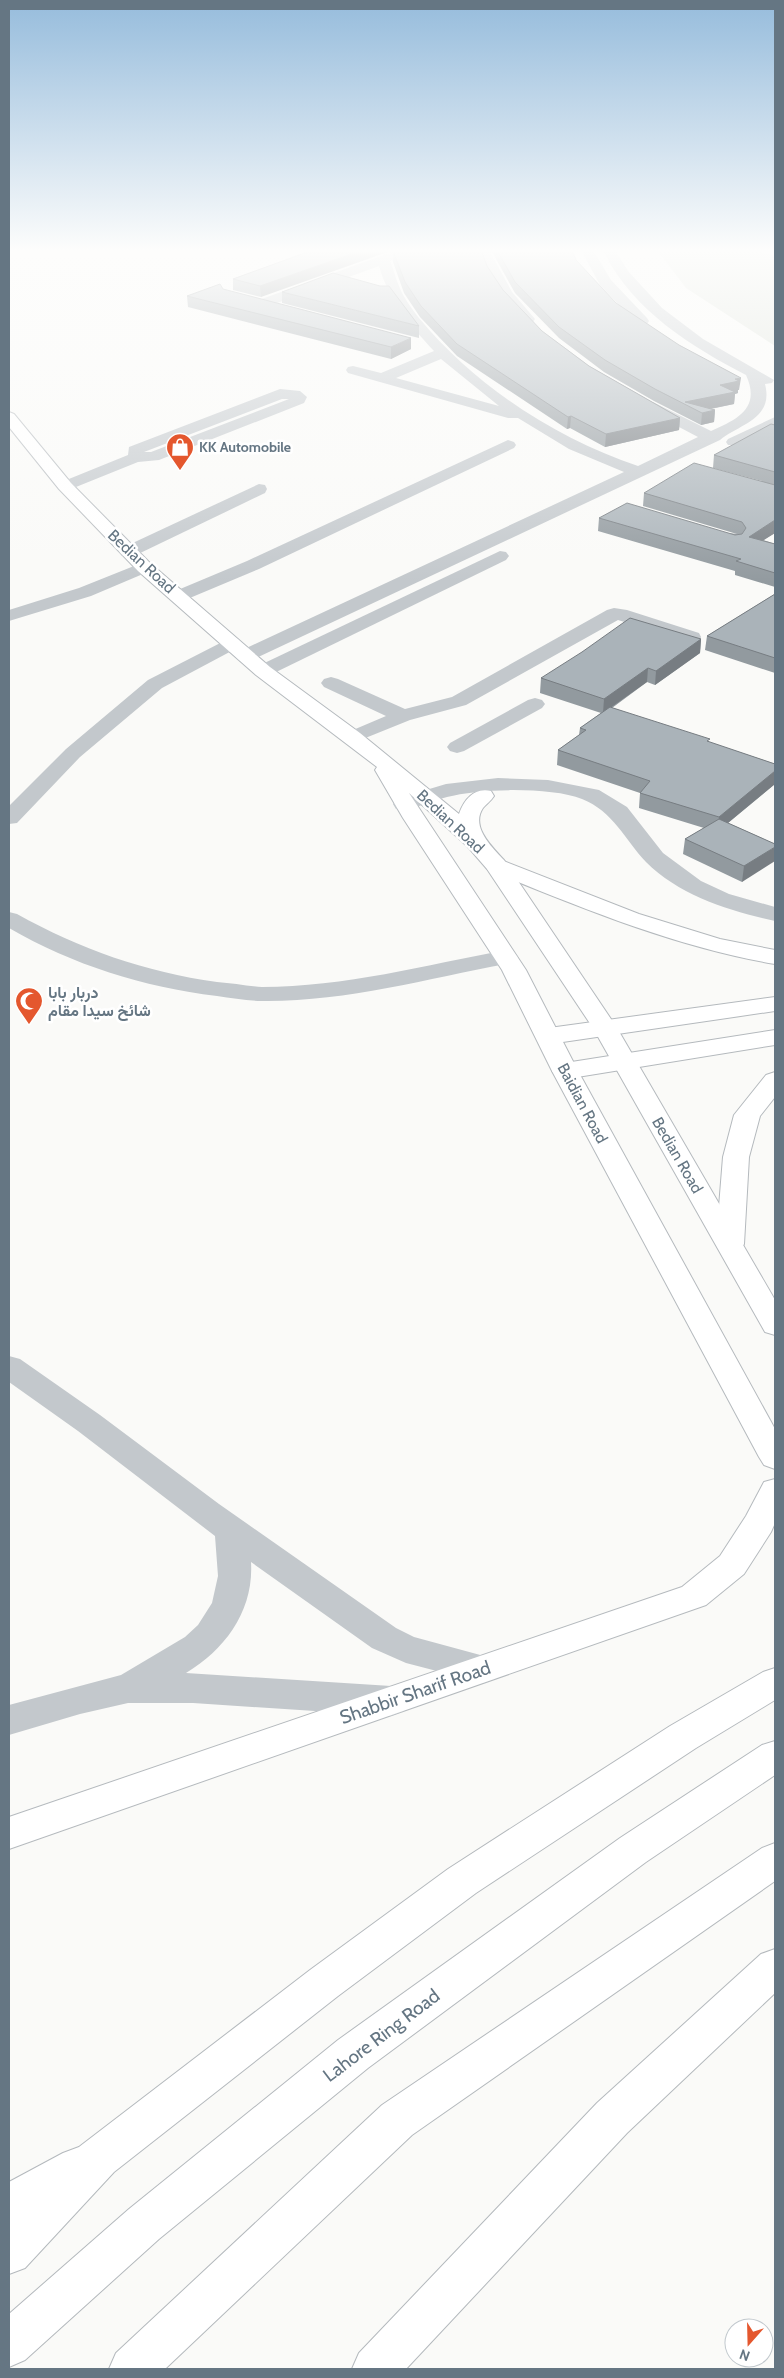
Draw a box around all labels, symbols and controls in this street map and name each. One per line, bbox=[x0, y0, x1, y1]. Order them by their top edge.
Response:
shop icon: KK Automobile bbox=[165, 432, 195, 471]
place label: KK Automobile bbox=[199, 438, 291, 456]
street label: Bedian Road bbox=[104, 525, 179, 597]
street label: Bedian Road bbox=[413, 785, 488, 857]
place label: دربار بابا شائخ سیدا مقام bbox=[48, 983, 151, 1022]
mosque icon: دربار بابا شائخ سیدا مقام bbox=[14, 986, 44, 1025]
street label: Baidian Road bbox=[554, 1060, 612, 1146]
street label: Bedian Road bbox=[648, 1114, 707, 1197]
street label: Shabbir Sharif Road bbox=[337, 1656, 494, 1729]
street label: Lahore Ring Road bbox=[318, 1984, 444, 2087]
north arrow bbox=[724, 2318, 774, 2368]
text: N bbox=[737, 2345, 752, 2365]

